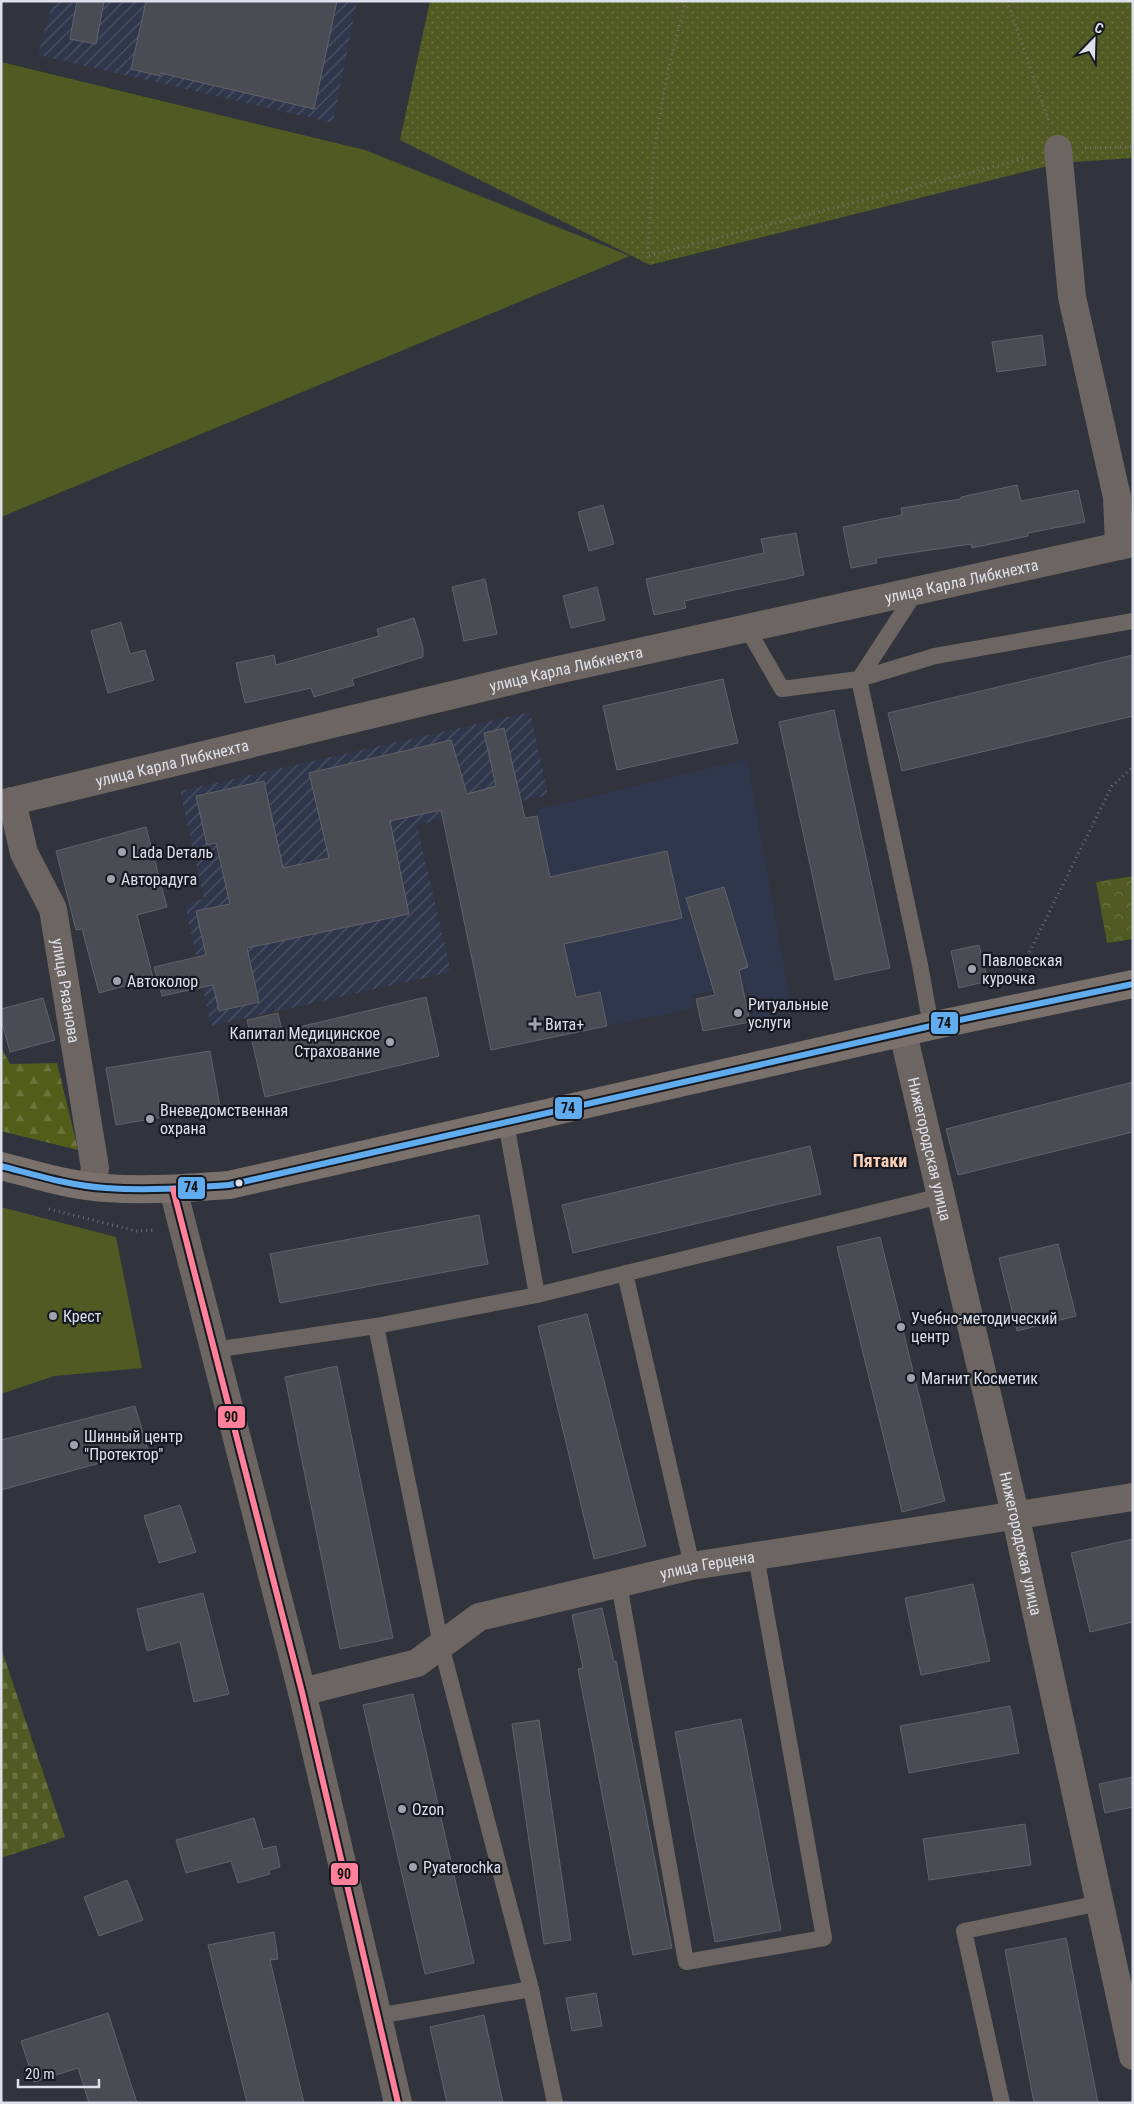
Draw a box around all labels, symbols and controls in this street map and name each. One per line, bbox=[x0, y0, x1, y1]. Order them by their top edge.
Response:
north arrow bbox=[1069, 15, 1119, 65]
text: С bbox=[1092, 19, 1106, 37]
street label: улица Карла Либкнехта bbox=[883, 555, 1040, 608]
street label: улица Карла Либкнехта bbox=[488, 642, 645, 696]
street label: улица Карла Либкнехта bbox=[94, 736, 251, 791]
place label: Lada Dеталь bbox=[132, 843, 213, 862]
marker: Lada Dеталь bbox=[116, 846, 128, 858]
place label: Авторадуга bbox=[121, 870, 197, 889]
marker: Авторадуга bbox=[105, 873, 117, 885]
street label: улица Рязанова bbox=[48, 937, 84, 1044]
place label: Павловская курочка bbox=[982, 951, 1062, 988]
marker: Павловская курочка bbox=[966, 963, 978, 975]
place label: Автоколор bbox=[127, 972, 198, 991]
marker: Автоколор bbox=[111, 975, 123, 987]
place label: Ритуальные услуги bbox=[748, 995, 828, 1032]
marker: Ритуальные услуги bbox=[732, 1007, 744, 1019]
line badge: 74 bbox=[930, 1011, 959, 1035]
place label: Вита+ bbox=[545, 1015, 584, 1034]
text: 74 bbox=[937, 1015, 951, 1031]
marker: Вита+ bbox=[529, 1018, 541, 1030]
place label: Капитал Медицинское Страхование bbox=[229, 1024, 380, 1061]
marker: Капитал Медицинское Страхование bbox=[384, 1036, 396, 1048]
street label: Нижегородская улица bbox=[904, 1075, 955, 1223]
line badge: 74 bbox=[554, 1096, 583, 1120]
text: 74 bbox=[561, 1100, 575, 1116]
place label: Вневедомственная охрана bbox=[160, 1101, 288, 1138]
marker: Вневедомственная охрана bbox=[144, 1113, 156, 1125]
district label: Пятаки bbox=[853, 1150, 907, 1171]
line badge: 74 bbox=[177, 1176, 206, 1200]
unlabelled marker bbox=[234, 1178, 244, 1188]
text: 74 bbox=[184, 1179, 198, 1195]
place label: Крест bbox=[63, 1307, 102, 1326]
place label: Учебно-методический центр bbox=[911, 1309, 1058, 1346]
marker: Крест bbox=[47, 1310, 59, 1322]
marker: Учебно-методический центр bbox=[895, 1321, 907, 1333]
place label: Магнит Косметик bbox=[921, 1369, 1038, 1388]
marker: Магнит Косметик bbox=[905, 1372, 917, 1384]
line badge: 90 bbox=[217, 1405, 246, 1429]
text: 90 bbox=[224, 1409, 238, 1425]
place label: Шинный центр "Протектор" bbox=[84, 1427, 183, 1464]
marker: Шинный центр "Протектор" bbox=[68, 1439, 80, 1451]
street label: Нижегородская улица bbox=[995, 1470, 1046, 1617]
street label: улица Герцена bbox=[658, 1547, 756, 1583]
place label: Ozon bbox=[412, 1800, 444, 1819]
marker: Ozon bbox=[396, 1803, 408, 1815]
place label: Pyaterochka bbox=[423, 1858, 501, 1877]
marker: Pyaterochka bbox=[407, 1861, 419, 1873]
line badge: 90 bbox=[330, 1862, 359, 1886]
text: 90 bbox=[337, 1866, 351, 1882]
scale bar bbox=[18, 2056, 99, 2088]
text: 20 m bbox=[25, 2065, 55, 2083]

